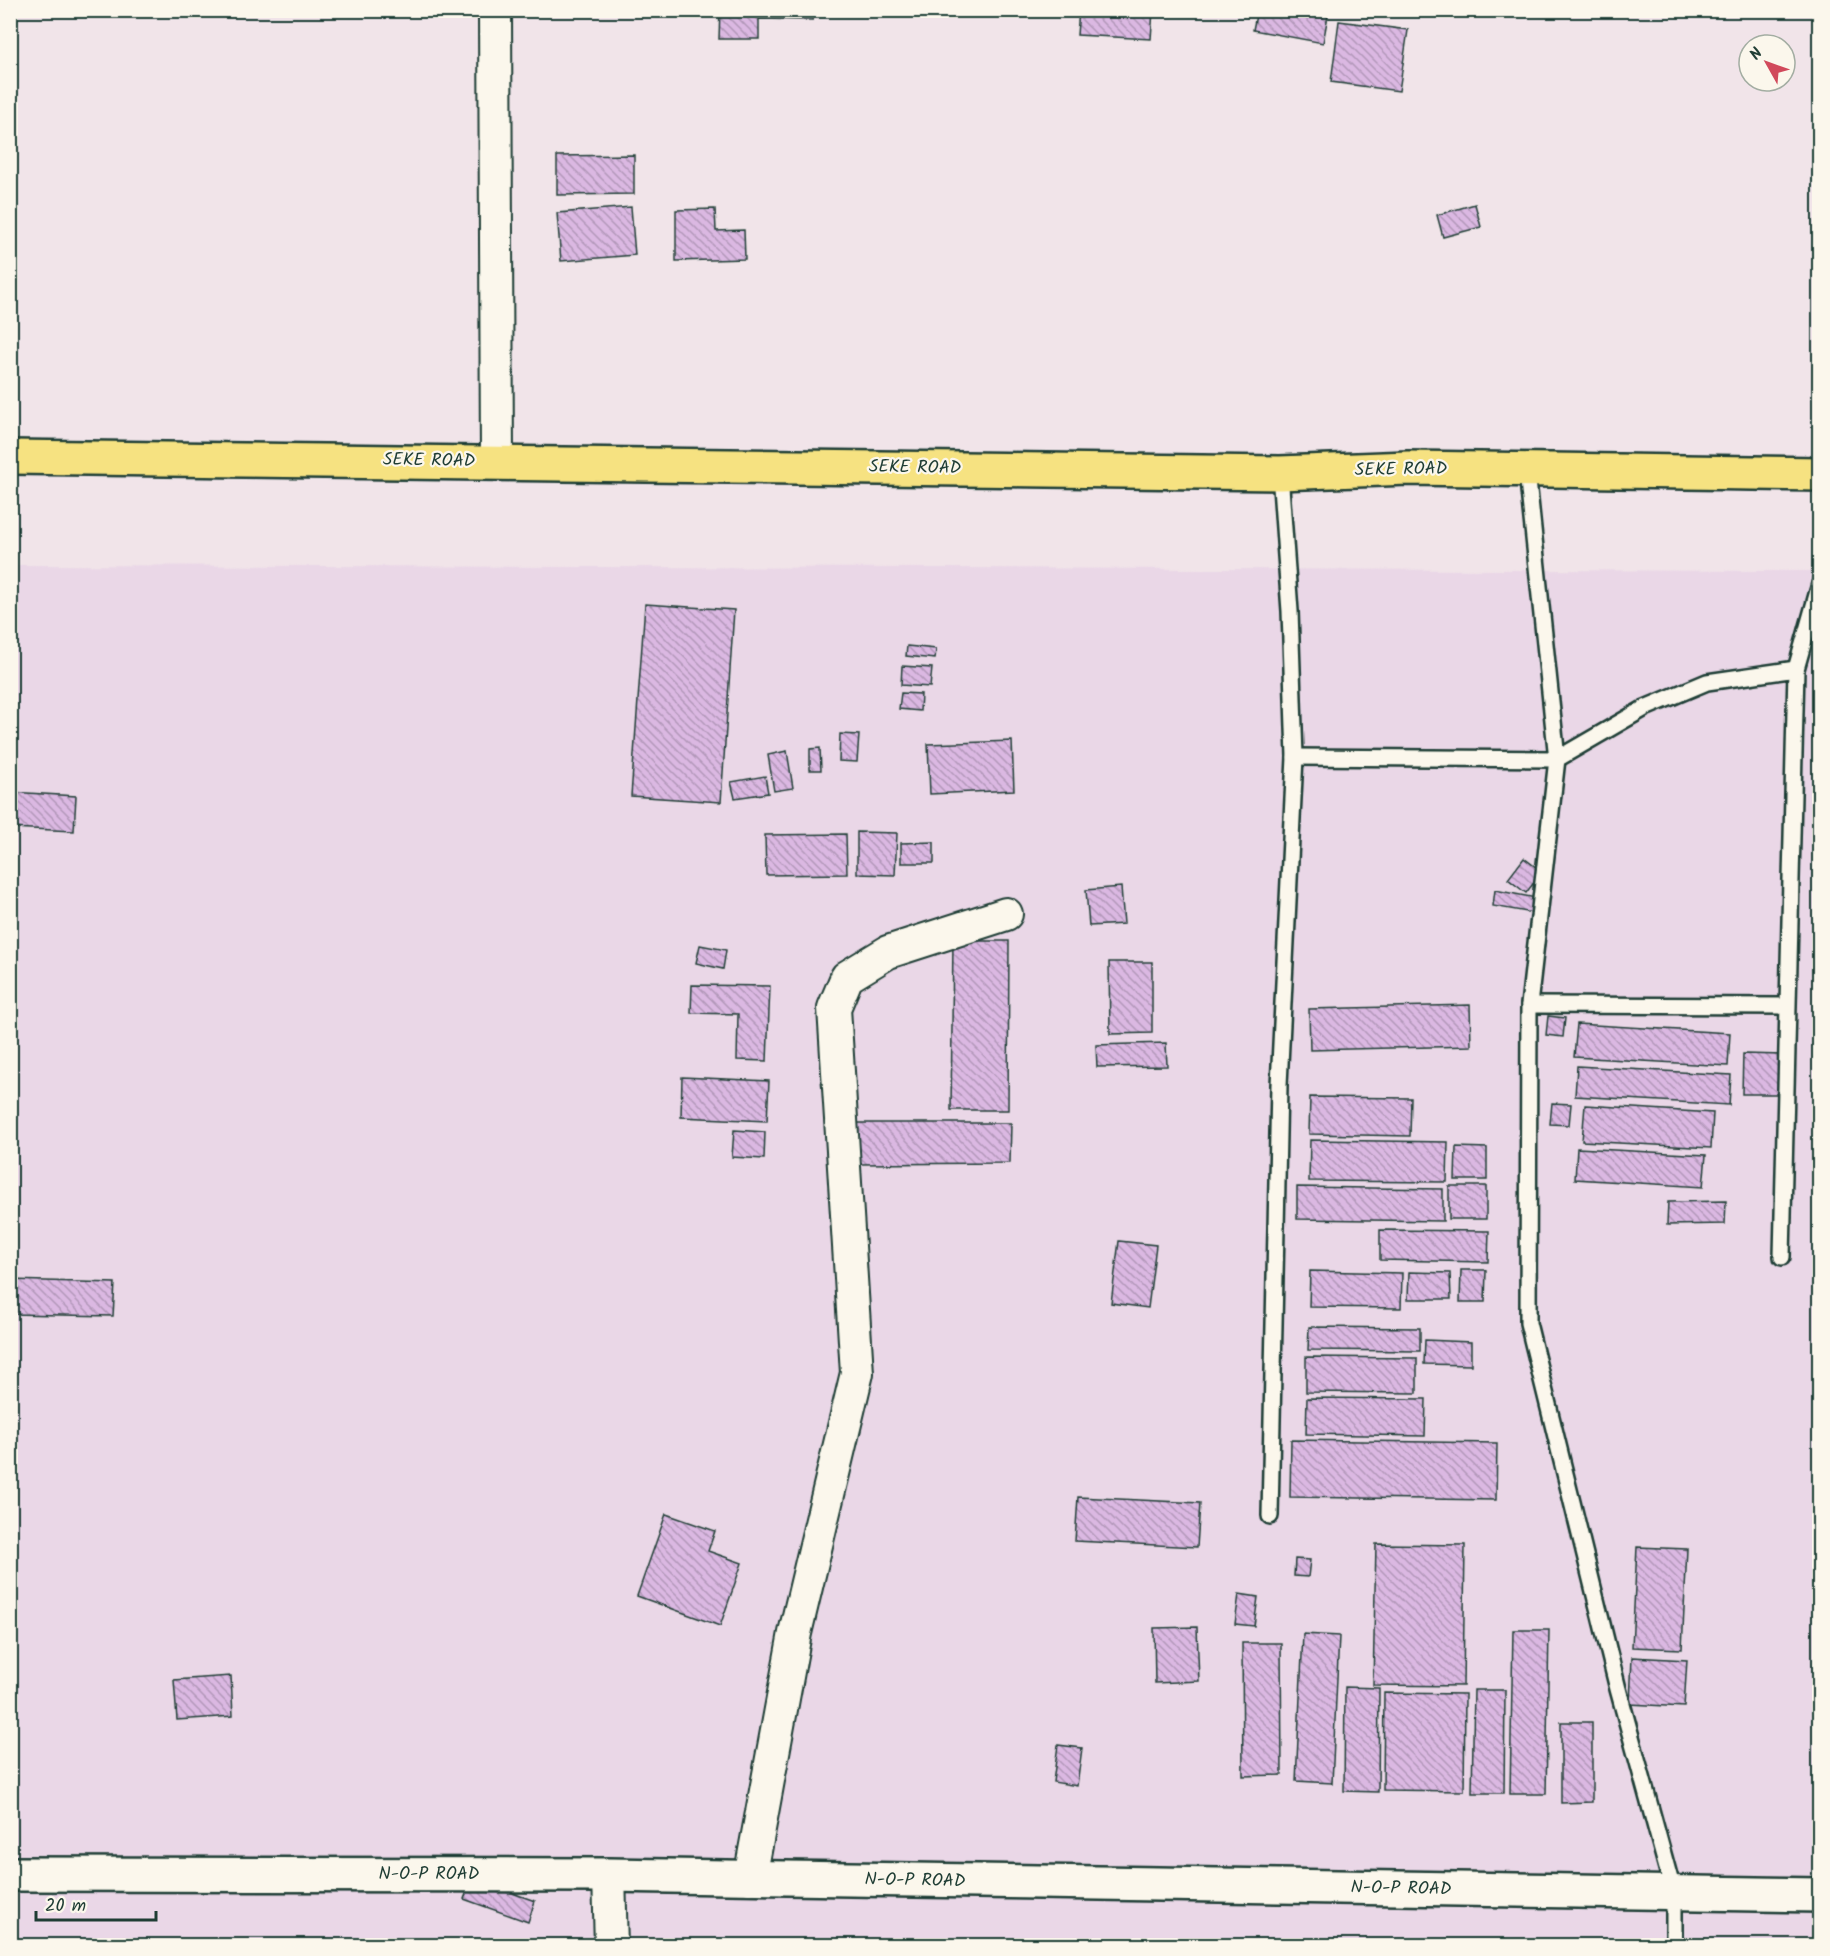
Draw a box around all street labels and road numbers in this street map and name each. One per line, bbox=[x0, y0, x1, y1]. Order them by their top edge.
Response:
street label: SEKE ROAD bbox=[382, 446, 476, 476]
street label: SEKE ROAD bbox=[868, 453, 962, 483]
street label: SEKE ROAD bbox=[1354, 455, 1448, 485]
street label: N-O-P ROAD bbox=[379, 1860, 480, 1889]
street label: N-O-P ROAD bbox=[864, 1866, 966, 1896]
street label: N-O-P ROAD bbox=[1350, 1874, 1452, 1904]

